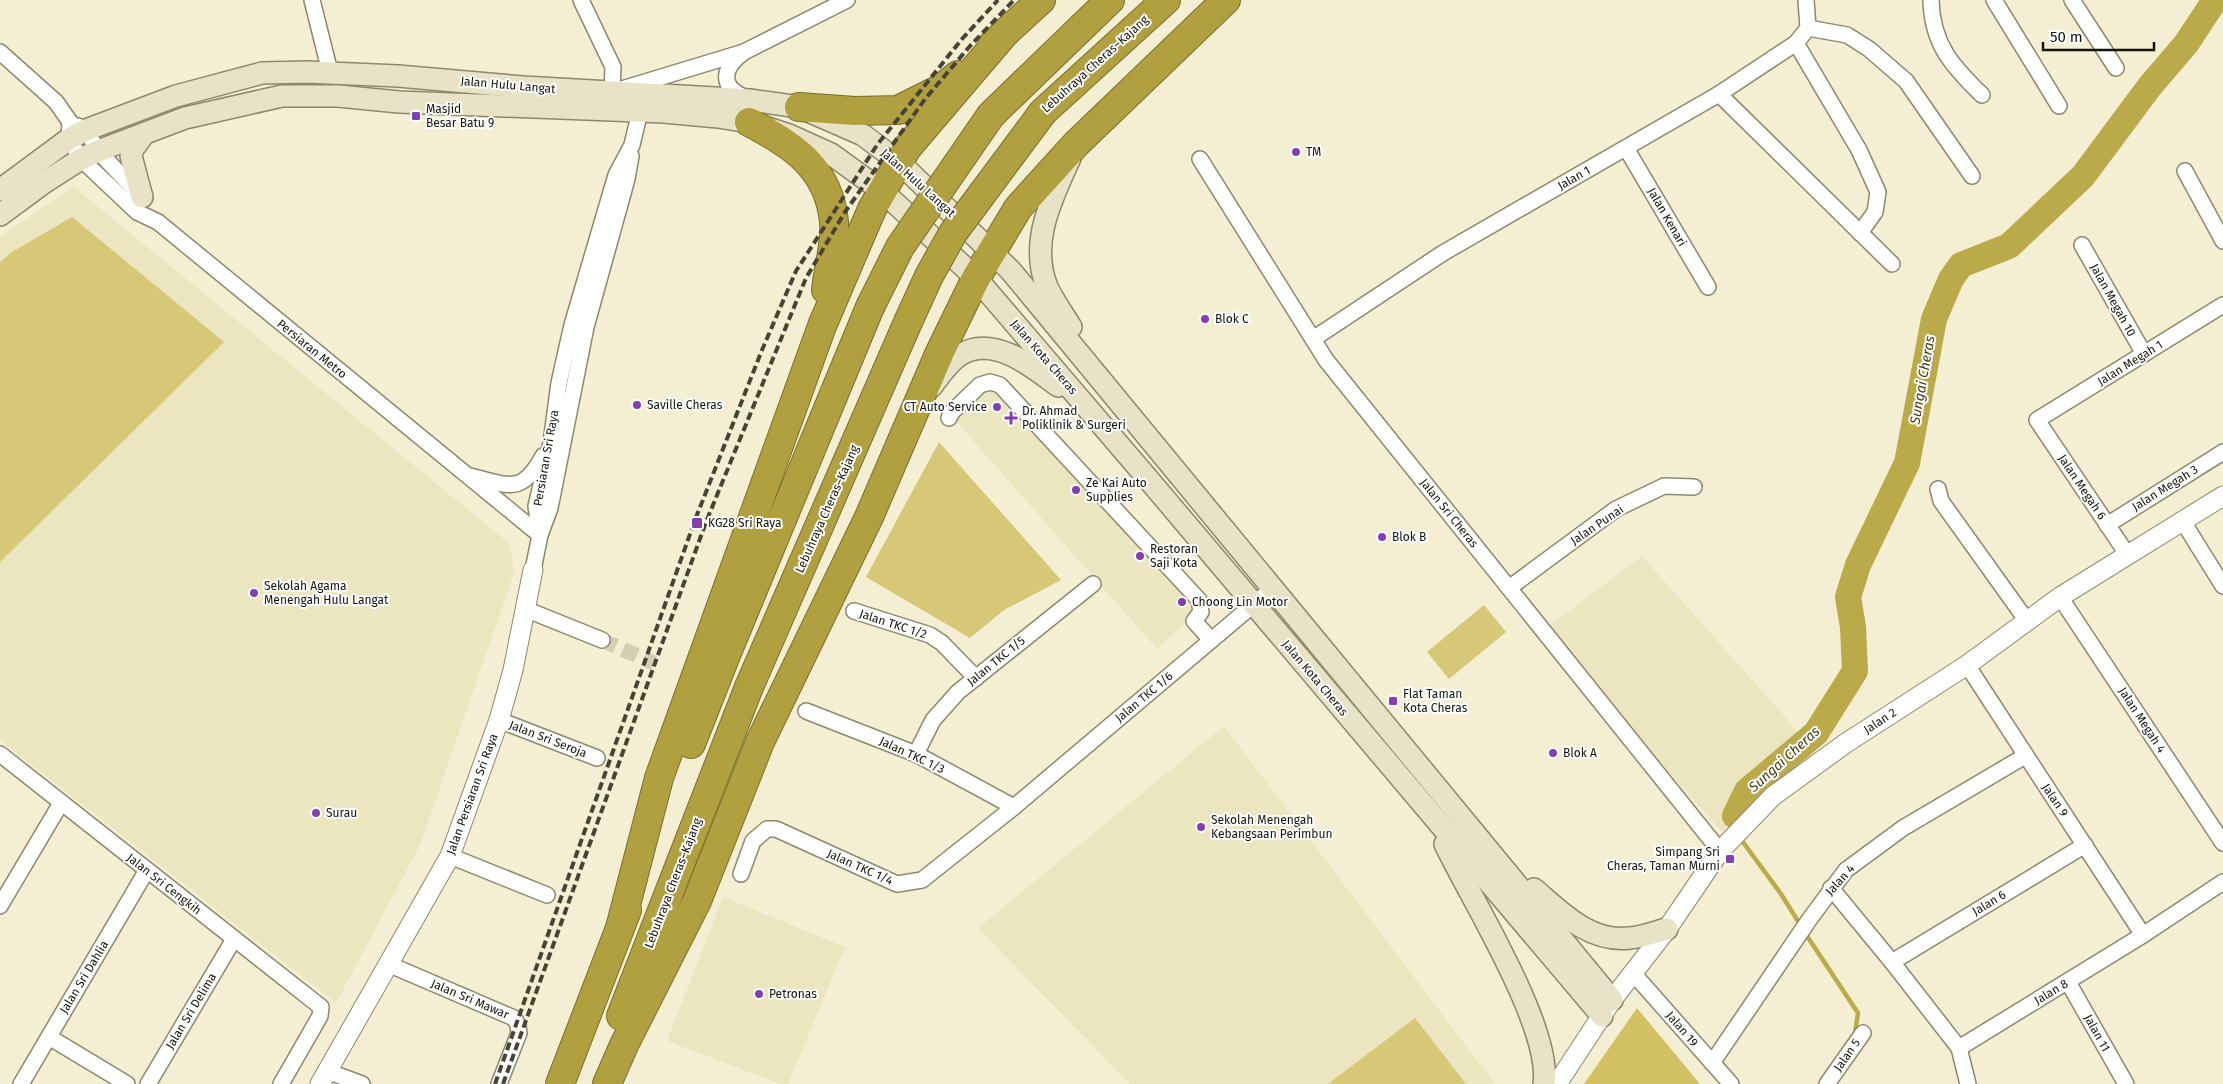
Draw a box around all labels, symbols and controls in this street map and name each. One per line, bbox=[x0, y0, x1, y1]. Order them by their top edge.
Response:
street label: Lebuhraya Cheras–Kajang bbox=[1039, 12, 1152, 116]
scale bar bbox=[2043, 20, 2154, 52]
text: 50 m bbox=[2050, 28, 2083, 46]
street label: Jalan Hulu Langat bbox=[460, 74, 557, 96]
place label: Masjid Besar Batu 9 bbox=[426, 102, 494, 130]
marker: Masjid Besar Batu 9 bbox=[410, 110, 422, 122]
place label: TM bbox=[1306, 145, 1321, 159]
street label: Jalan Hulu Langat bbox=[878, 146, 959, 221]
marker: TM bbox=[1290, 146, 1302, 158]
street label: Jalan 1 bbox=[1555, 163, 1593, 193]
street label: Jalan Kenari bbox=[1645, 185, 1689, 249]
street label: Jalan Megah 10 bbox=[2087, 261, 2139, 339]
place label: Blok C bbox=[1215, 312, 1249, 326]
marker: Blok C bbox=[1199, 313, 1211, 325]
street label: Persiaran Metro bbox=[274, 317, 350, 381]
street label: Jalan Kota Cheras bbox=[1008, 317, 1081, 398]
water label: Sungai Cheras bbox=[1906, 334, 1939, 427]
street label: Jalan Megah 1 bbox=[2095, 337, 2165, 389]
place label: Saville Cheras bbox=[647, 398, 723, 412]
marker: Saville Cheras bbox=[631, 399, 643, 411]
place label: CT Auto Service bbox=[904, 400, 987, 414]
marker: CT Auto Service bbox=[991, 401, 1003, 413]
place label: Dr. Ahmad Poliklinik & Surgeri bbox=[1022, 404, 1126, 432]
street label: Persiaran Sri Raya bbox=[531, 409, 561, 507]
marker: Dr. Ahmad Poliklinik & Surgeri bbox=[1004, 411, 1018, 425]
street label: Lebuhraya Cheras–Kajang bbox=[792, 442, 862, 575]
street label: Jalan Megah 6 bbox=[2055, 452, 2109, 522]
street label: Jalan Megah 3 bbox=[2130, 462, 2200, 514]
place label: Ze Kai Auto Supplies bbox=[1086, 476, 1147, 504]
street label: Jalan Sri Cheras bbox=[1417, 476, 1481, 551]
marker: Ze Kai Auto Supplies bbox=[1070, 484, 1082, 496]
street label: Jalan Punai bbox=[1568, 502, 1626, 548]
marker: KG28 Sri Raya bbox=[690, 516, 704, 530]
place label: KG28 Sri Raya bbox=[708, 516, 782, 530]
place label: Blok B bbox=[1392, 530, 1426, 544]
marker: Blok B bbox=[1376, 531, 1388, 543]
place label: Restoran Saji Kota bbox=[1150, 542, 1198, 570]
marker: Restoran Saji Kota bbox=[1134, 550, 1146, 562]
place label: Sekolah Agama Menengah Hulu Langat bbox=[264, 579, 389, 607]
marker: Sekolah Agama Menengah Hulu Langat bbox=[248, 587, 260, 599]
place label: Choong Lin Motor bbox=[1192, 595, 1288, 609]
marker: Choong Lin Motor bbox=[1176, 596, 1188, 608]
street label: Jalan TKC 1/2 bbox=[857, 607, 929, 642]
street label: Jalan TKC 1/5 bbox=[964, 633, 1028, 689]
street label: Jalan Kota Cheras bbox=[1279, 637, 1351, 719]
street label: Jalan TKC 1/6 bbox=[1112, 669, 1176, 725]
street label: Jalan Megah 4 bbox=[2116, 685, 2169, 756]
place label: Flat Taman Kota Cheras bbox=[1403, 687, 1468, 715]
marker: Flat Taman Kota Cheras bbox=[1387, 695, 1399, 707]
street label: Jalan 2 bbox=[1861, 705, 1899, 737]
street label: Jalan Sri Seroja bbox=[507, 718, 589, 760]
water label: Sungai Cheras bbox=[1745, 723, 1824, 796]
street label: Jalan Persiaran Sri Raya bbox=[444, 732, 500, 856]
street label: Jalan TKC 1/3 bbox=[877, 734, 947, 776]
place label: Blok A bbox=[1563, 746, 1597, 760]
marker: Blok A bbox=[1547, 747, 1559, 759]
street label: Jalan 9 bbox=[2039, 781, 2071, 819]
place label: Surau bbox=[326, 806, 357, 820]
marker: Surau bbox=[310, 807, 322, 819]
place label: Sekolah Menengah Kebangsaan Perimbun bbox=[1211, 813, 1332, 841]
street label: Lebuhraya Cheras–Kajang bbox=[642, 815, 705, 950]
marker: Sekolah Menengah Kebangsaan Perimbun bbox=[1195, 821, 1207, 833]
place label: Simpang Sri Cheras, Taman Murni bbox=[1607, 845, 1720, 873]
street label: Jalan TKC 1/4 bbox=[825, 846, 896, 888]
street label: Jalan Sri Cengkih bbox=[124, 851, 204, 917]
marker: Simpang Sri Cheras, Taman Murni bbox=[1724, 853, 1736, 865]
street label: Jalan 4 bbox=[1823, 861, 1858, 898]
street label: Jalan 6 bbox=[1970, 888, 2008, 918]
street label: Jalan Sri Dahlia bbox=[57, 938, 111, 1016]
street label: Jalan Sri Delima bbox=[163, 971, 219, 1051]
street label: Jalan Sri Mawar bbox=[429, 976, 511, 1022]
street label: Jalan 8 bbox=[2032, 976, 2071, 1008]
place label: Petronas bbox=[769, 987, 817, 1001]
marker: Petronas bbox=[753, 988, 765, 1000]
street label: Jalan 19 bbox=[1663, 1009, 1701, 1049]
street label: Jalan 11 bbox=[2081, 1012, 2113, 1054]
street label: Jalan 5 bbox=[1831, 1036, 1863, 1074]

